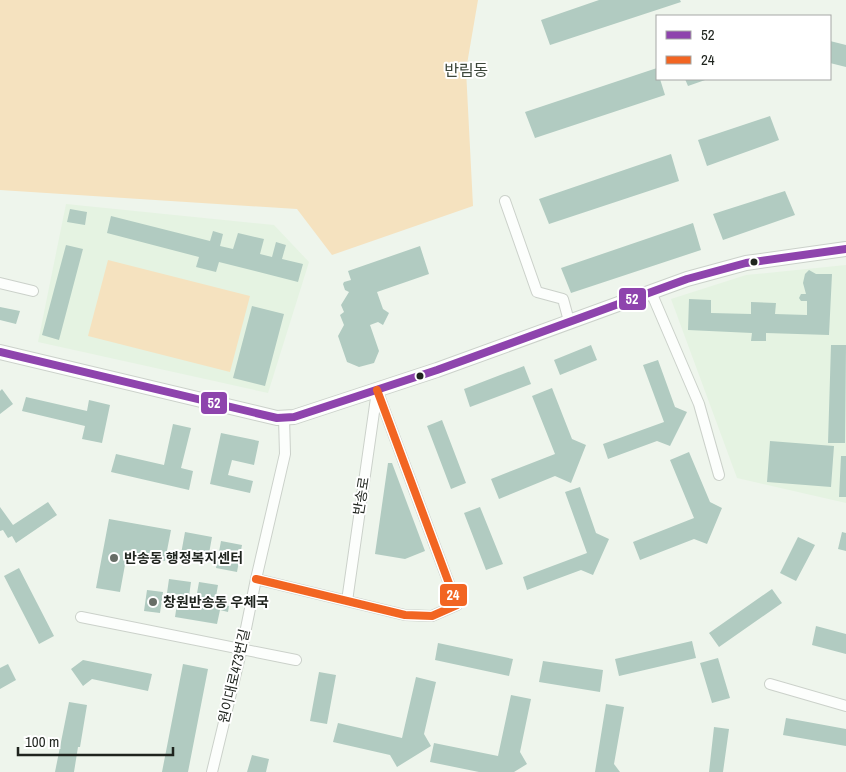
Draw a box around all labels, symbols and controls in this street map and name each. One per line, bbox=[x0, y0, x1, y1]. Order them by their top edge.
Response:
legend bbox=[656, 15, 831, 80]
text: 52 bbox=[701, 24, 715, 45]
text: 24 bbox=[701, 49, 715, 70]
district label: 반림동 bbox=[444, 59, 488, 81]
unlabelled marker bbox=[749, 257, 759, 267]
line badge: 52 bbox=[618, 287, 647, 311]
text: 52 bbox=[626, 290, 638, 308]
unlabelled marker bbox=[415, 371, 425, 381]
line badge: 52 bbox=[200, 391, 228, 415]
text: 52 bbox=[208, 394, 220, 412]
street label: 반송로 bbox=[349, 475, 373, 516]
place label: 반송동 행정복지센터 bbox=[124, 549, 243, 567]
marker: 반송동 행정복지센터 bbox=[108, 552, 120, 564]
line badge: 24 bbox=[439, 583, 468, 607]
text: 24 bbox=[447, 586, 460, 604]
place label: 창원반송동 우체국 bbox=[163, 593, 269, 611]
marker: 창원반송동 우체국 bbox=[147, 596, 159, 608]
street label: 원이대로473번길 bbox=[214, 627, 254, 725]
scale bar bbox=[18, 724, 172, 756]
text: 100 m bbox=[25, 731, 59, 752]

